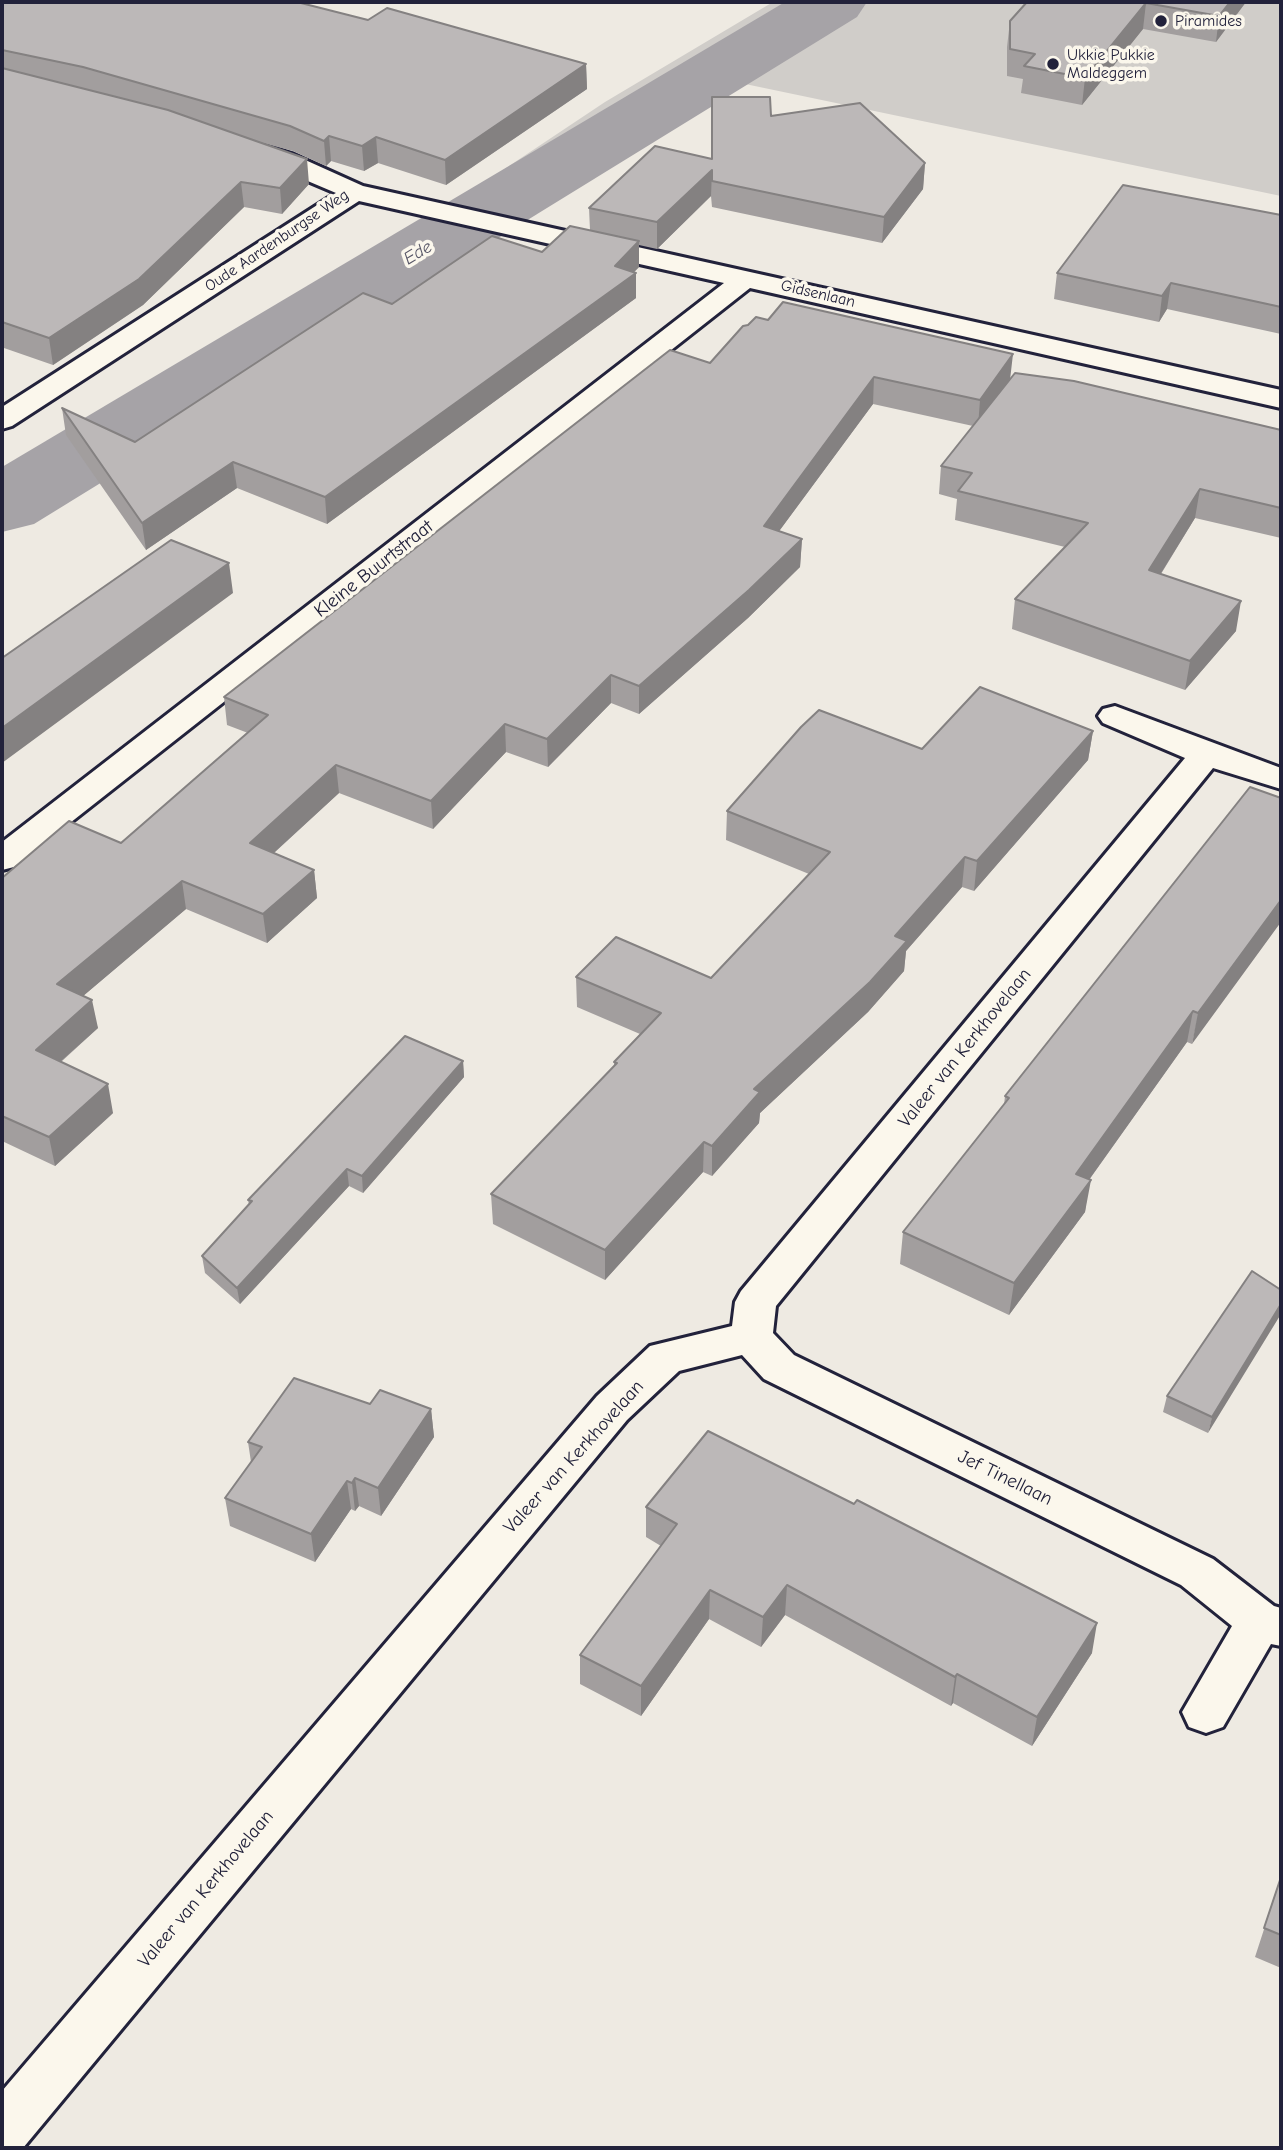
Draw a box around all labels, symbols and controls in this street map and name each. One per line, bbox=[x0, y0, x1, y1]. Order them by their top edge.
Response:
place label: Piramides bbox=[1175, 11, 1242, 31]
marker: Piramides bbox=[1153, 13, 1169, 29]
place label: Ukkie Pukkie Maldeggem bbox=[1067, 45, 1155, 83]
marker: Ukkie Pukkie Maldeggem bbox=[1045, 56, 1061, 72]
street label: Oude Aardenburgse Weg bbox=[201, 186, 353, 296]
water label: Ede bbox=[400, 236, 436, 270]
street label: Gidsenlaan bbox=[779, 276, 857, 312]
street label: Kleine Buurtstraat bbox=[310, 515, 438, 623]
street label: Valeer van Kerkhovelaan bbox=[894, 964, 1036, 1132]
street label: Valeer van Kerkhovelaan bbox=[499, 1376, 649, 1538]
street label: Jef Tinellaan bbox=[954, 1445, 1056, 1511]
street label: Valeer van Kerkhovelaan bbox=[133, 1806, 279, 1972]

